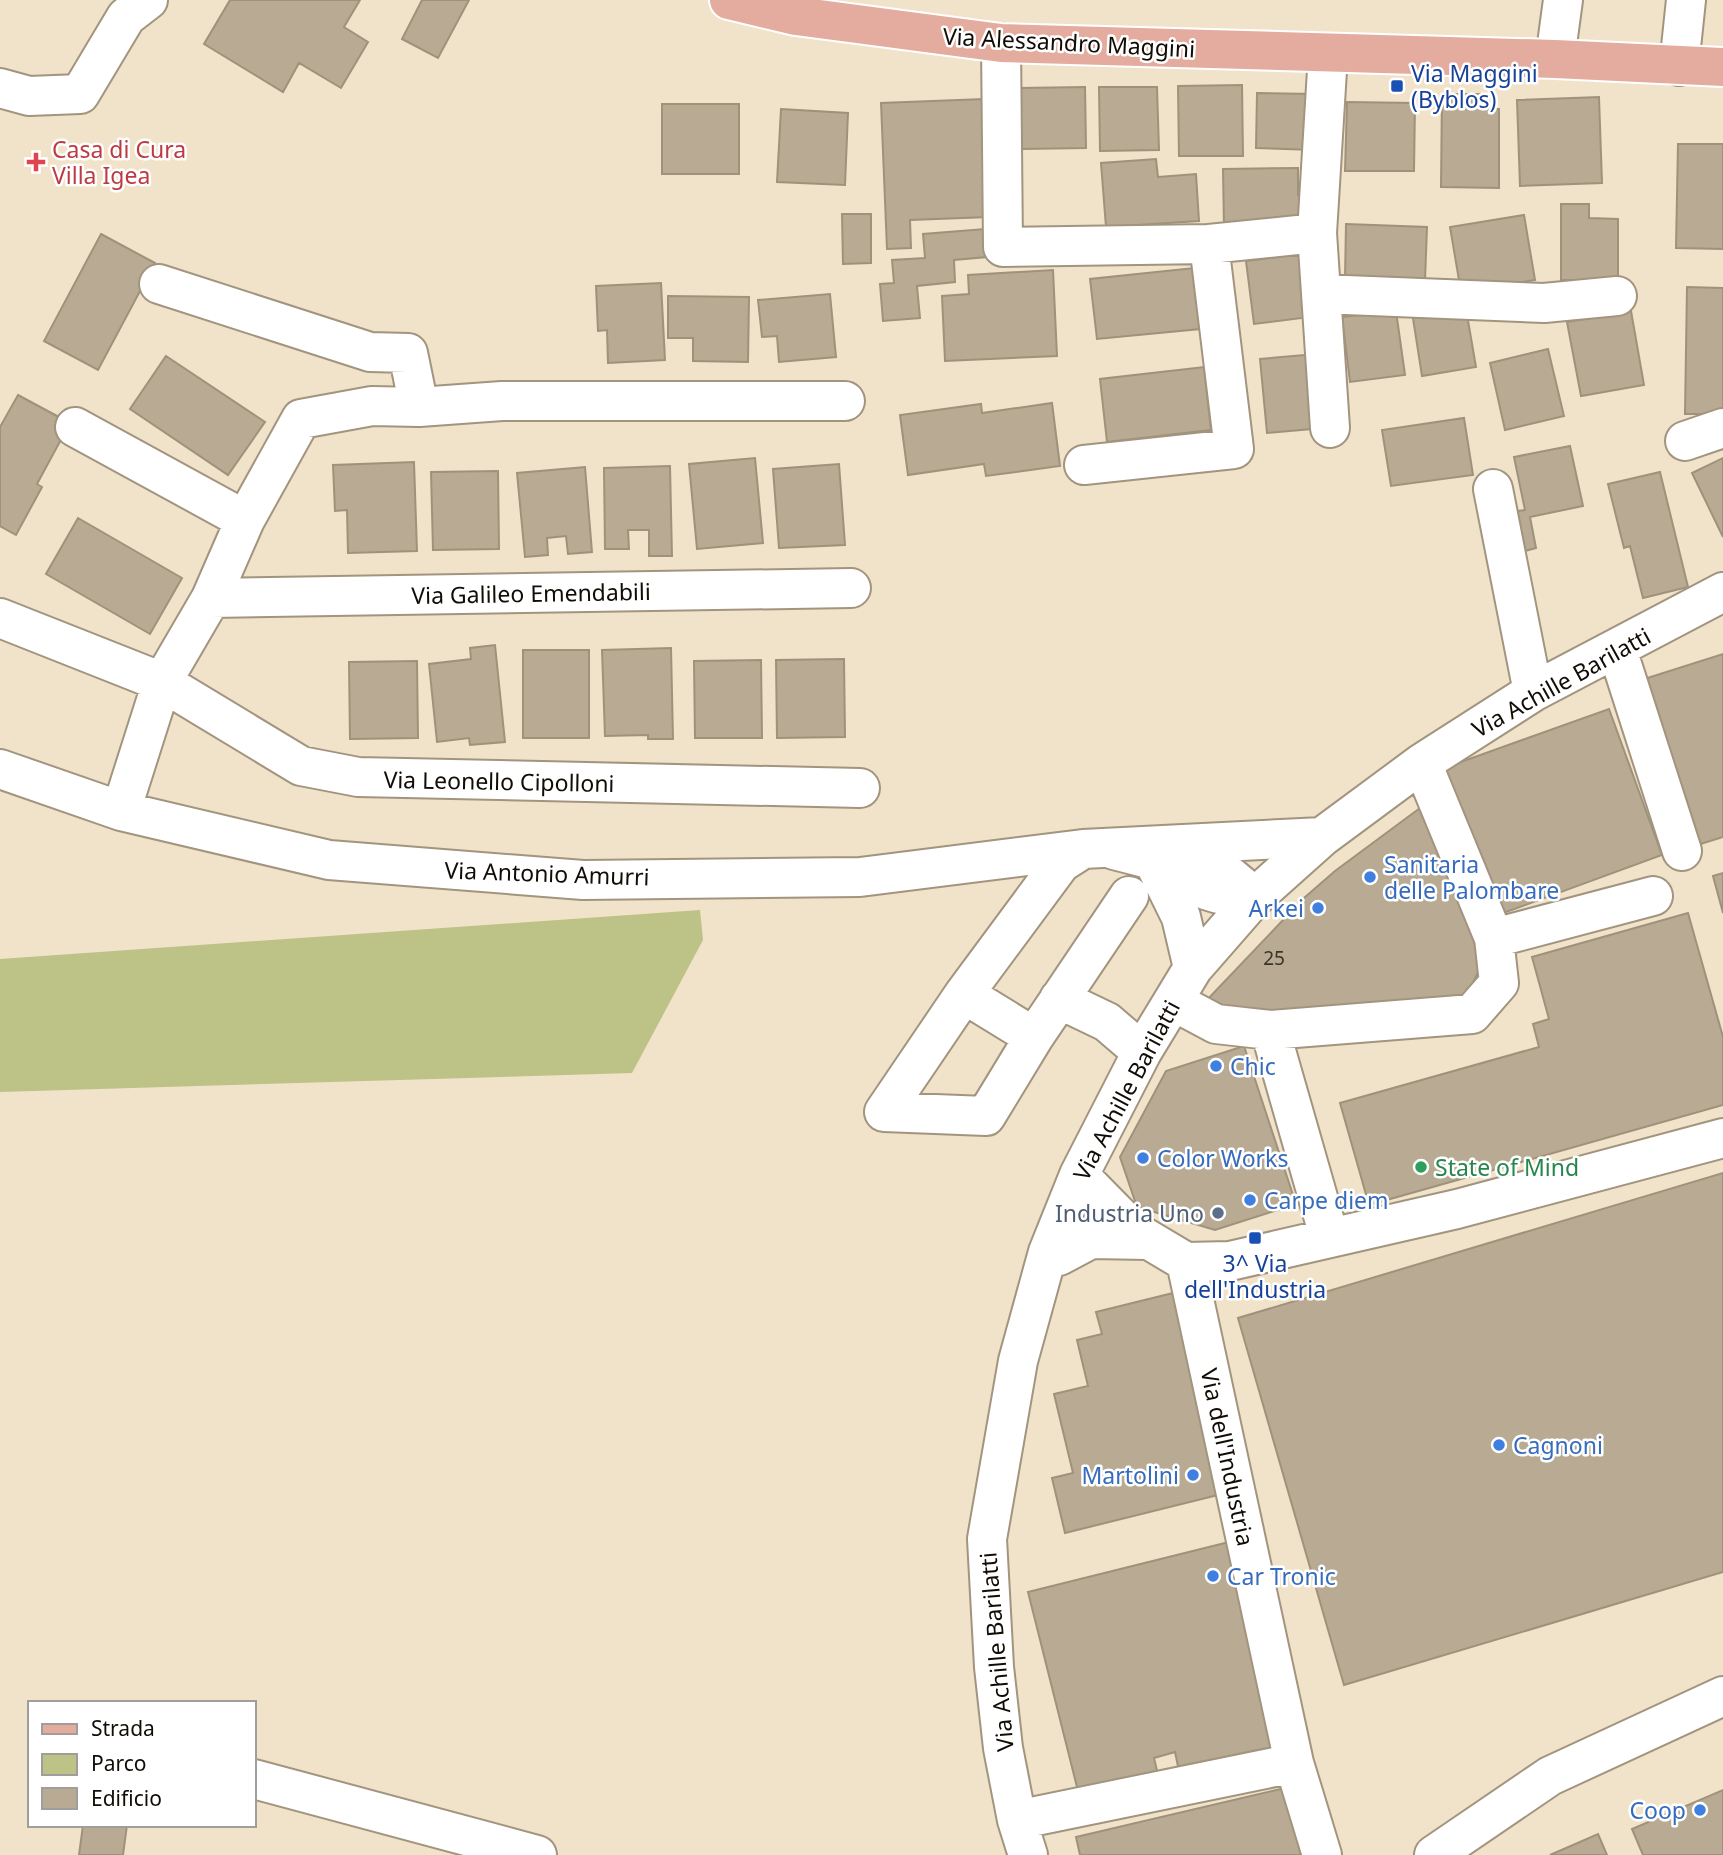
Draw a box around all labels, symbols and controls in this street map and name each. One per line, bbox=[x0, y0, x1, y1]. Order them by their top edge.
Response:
street label: Via Alessandro Maggini bbox=[942, 19, 1196, 65]
place label: Via Maggini (Byblos) bbox=[1411, 57, 1538, 115]
marker: Via Maggini (Byblos) bbox=[1389, 78, 1405, 94]
place label: Casa di Cura Villa Igea bbox=[52, 133, 186, 191]
marker: Casa di Cura Villa Igea bbox=[26, 152, 46, 172]
street label: Via Galileo Emendabili bbox=[411, 575, 651, 611]
street label: Via Achille Barilatti bbox=[1466, 620, 1656, 744]
street label: Via Leonello Cipolloni bbox=[383, 763, 615, 799]
place label: Sanitaria delle Palombare bbox=[1384, 848, 1559, 906]
street label: Via Antonio Amurri bbox=[444, 853, 650, 893]
marker: Sanitaria delle Palombare bbox=[1362, 869, 1378, 885]
place label: Arkei bbox=[1249, 892, 1304, 924]
marker: Arkei bbox=[1310, 900, 1326, 916]
house number: 25 bbox=[1263, 945, 1285, 971]
street label: Via Achille Barilatti bbox=[1065, 994, 1187, 1186]
place label: Chic bbox=[1230, 1050, 1276, 1082]
marker: Chic bbox=[1208, 1058, 1224, 1074]
place label: Color Works bbox=[1157, 1142, 1288, 1174]
marker: Color Works bbox=[1135, 1150, 1151, 1166]
place label: State of Mind bbox=[1435, 1151, 1579, 1183]
marker: State of Mind bbox=[1413, 1159, 1429, 1175]
place label: Carpe diem bbox=[1264, 1184, 1389, 1216]
marker: Carpe diem bbox=[1242, 1192, 1258, 1208]
place label: Industria Uno bbox=[1055, 1197, 1204, 1229]
marker: Industria Uno bbox=[1210, 1205, 1226, 1221]
marker: 3^ Via dell'Industria bbox=[1247, 1230, 1263, 1246]
place label: 3^ Via dell'Industria bbox=[1184, 1247, 1326, 1305]
street label: Via dell'Industria bbox=[1194, 1365, 1262, 1549]
place label: Cagnoni bbox=[1513, 1429, 1603, 1461]
marker: Cagnoni bbox=[1491, 1437, 1507, 1453]
place label: Martolini bbox=[1082, 1459, 1179, 1491]
marker: Martolini bbox=[1185, 1467, 1201, 1483]
street label: Via Achille Barilatti bbox=[971, 1551, 1021, 1753]
place label: Car Tronic bbox=[1227, 1560, 1336, 1592]
marker: Car Tronic bbox=[1205, 1568, 1221, 1584]
legend bbox=[28, 1701, 256, 1827]
text: Strada bbox=[91, 1714, 155, 1742]
text: Parco bbox=[91, 1749, 147, 1777]
text: Edificio bbox=[91, 1784, 162, 1812]
place label: Coop bbox=[1629, 1794, 1686, 1826]
marker: Coop bbox=[1692, 1802, 1708, 1818]

